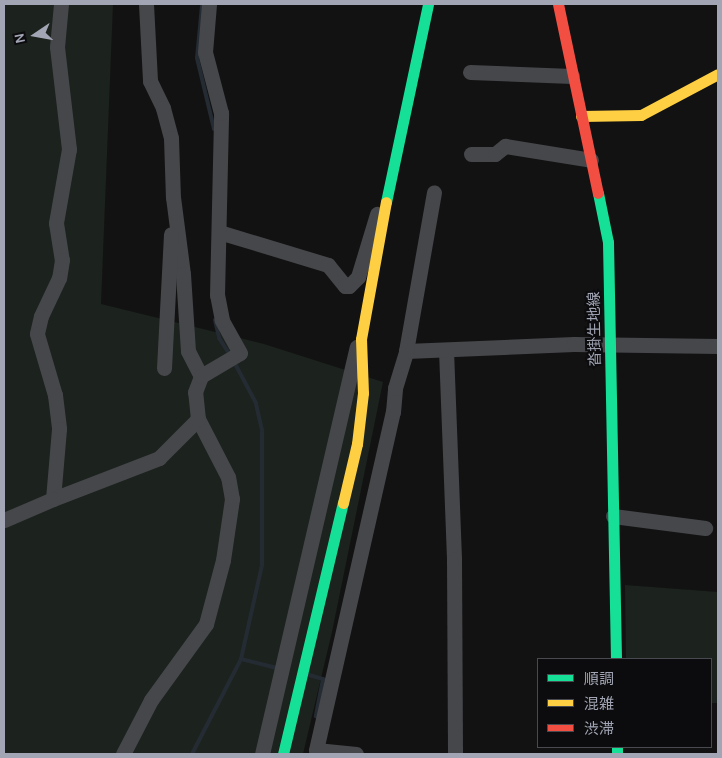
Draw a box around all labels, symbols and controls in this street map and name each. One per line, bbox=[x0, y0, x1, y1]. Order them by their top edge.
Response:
north arrow bbox=[10, 10, 60, 60]
text: N bbox=[10, 32, 29, 45]
street label: 沓掛生地線 bbox=[585, 291, 605, 367]
legend bbox=[537, 658, 712, 748]
text: 順調 bbox=[584, 670, 614, 688]
text: 混雑 bbox=[584, 695, 614, 713]
text: 渋滞 bbox=[584, 720, 614, 738]

